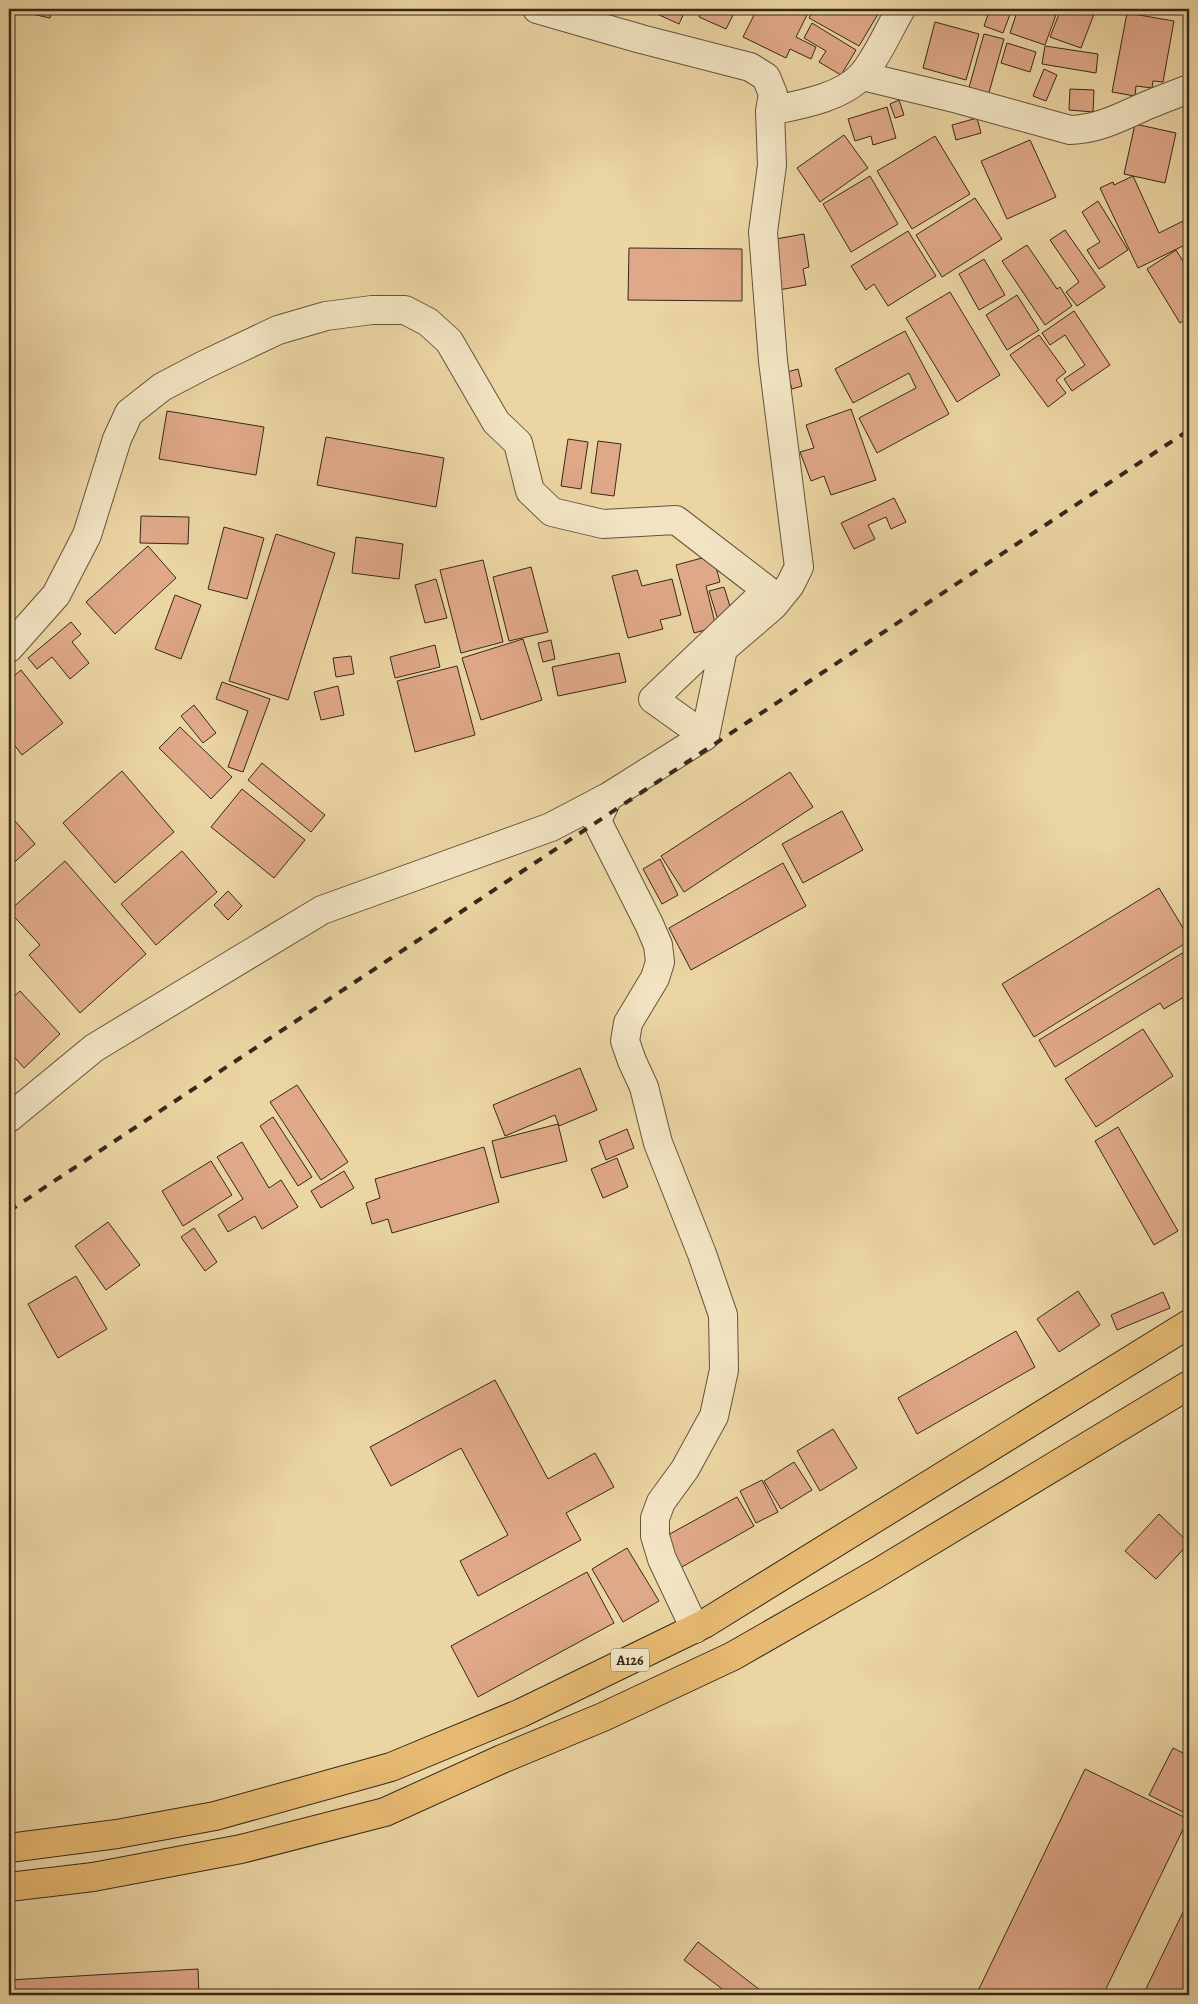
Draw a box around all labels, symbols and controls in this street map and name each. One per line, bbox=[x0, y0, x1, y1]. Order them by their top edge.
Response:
road number: A126 bbox=[611, 1648, 649, 1672]

